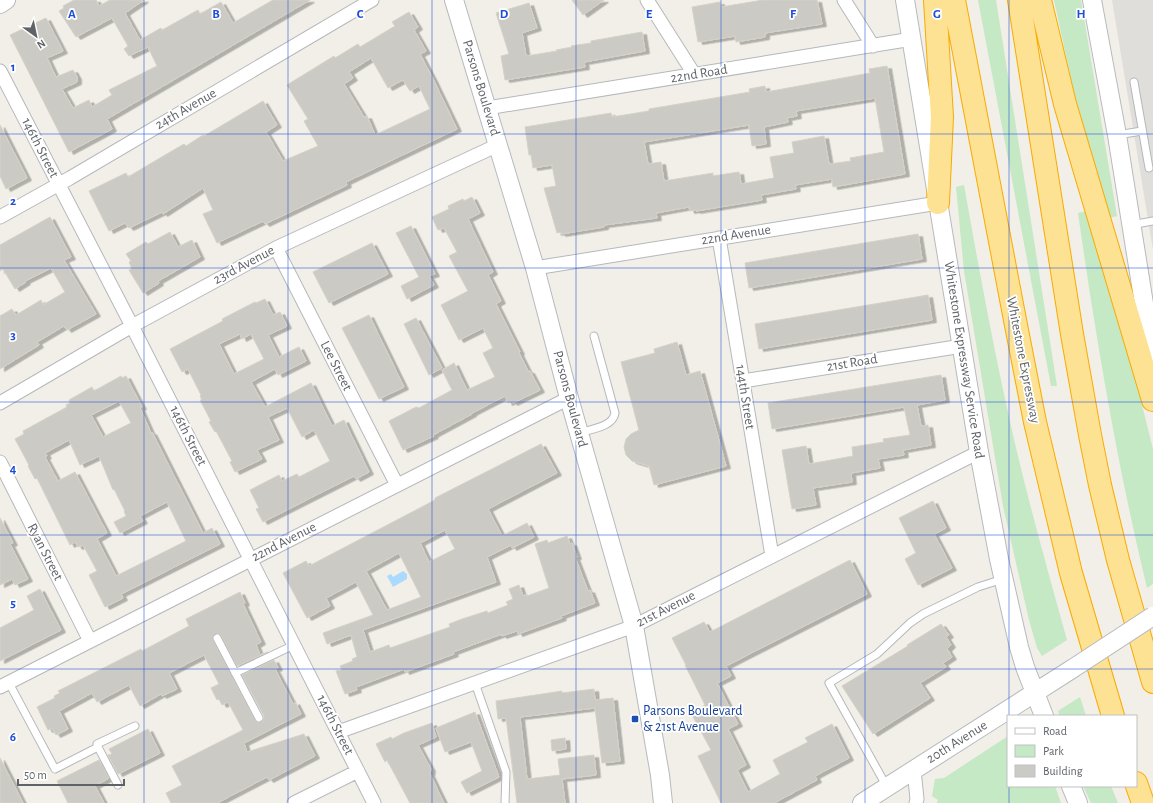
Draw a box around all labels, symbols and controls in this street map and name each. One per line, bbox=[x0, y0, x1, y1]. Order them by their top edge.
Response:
text: A bbox=[68, 8, 76, 21]
text: B bbox=[212, 8, 220, 21]
text: C bbox=[357, 8, 364, 21]
text: D bbox=[500, 8, 509, 21]
text: E bbox=[646, 8, 653, 21]
text: F bbox=[790, 8, 797, 21]
text: G bbox=[933, 8, 941, 21]
text: H bbox=[1076, 8, 1086, 21]
north arrow bbox=[16, 16, 56, 56]
text: N bbox=[35, 37, 47, 51]
street label: Parsons Boulevard bbox=[460, 38, 502, 138]
text: 1 bbox=[11, 61, 15, 74]
street label: 22nd Road bbox=[670, 63, 728, 85]
street label: 24th Avenue bbox=[153, 86, 219, 132]
street label: 146th Street bbox=[19, 116, 61, 181]
text: 2 bbox=[10, 195, 16, 208]
street label: 22nd Avenue bbox=[700, 223, 772, 247]
street label: 23rd Avenue bbox=[211, 243, 277, 287]
street label: Whitestone Expressway Service Road bbox=[941, 260, 987, 460]
street label: Whitestone Expressway bbox=[1004, 296, 1042, 424]
text: 3 bbox=[10, 329, 16, 342]
street label: Lee Street bbox=[318, 339, 355, 394]
street label: Parsons Boulevard bbox=[550, 349, 590, 449]
street label: 21st Road bbox=[826, 352, 878, 374]
street label: 144th Street bbox=[733, 364, 757, 431]
street label: 146th Street bbox=[167, 404, 209, 469]
text: 4 bbox=[10, 463, 17, 476]
street label: 22nd Avenue bbox=[249, 520, 319, 564]
street label: Ryan Street bbox=[25, 521, 66, 583]
street label: 21st Avenue bbox=[634, 588, 698, 630]
text: 5 bbox=[10, 597, 16, 610]
street label: 146th Street bbox=[314, 693, 356, 758]
place label: Parsons Boulevard & 21st Avenue bbox=[643, 704, 742, 734]
marker: Parsons Boulevard & 21st Avenue bbox=[630, 714, 640, 724]
legend bbox=[1007, 715, 1137, 787]
street label: 20th Avenue bbox=[924, 718, 990, 766]
text: Road bbox=[1043, 725, 1067, 737]
text: 6 bbox=[10, 731, 16, 744]
text: Park bbox=[1043, 745, 1064, 757]
scale bar bbox=[18, 761, 124, 787]
text: Building bbox=[1043, 765, 1083, 777]
text: 50 m bbox=[24, 769, 47, 781]

